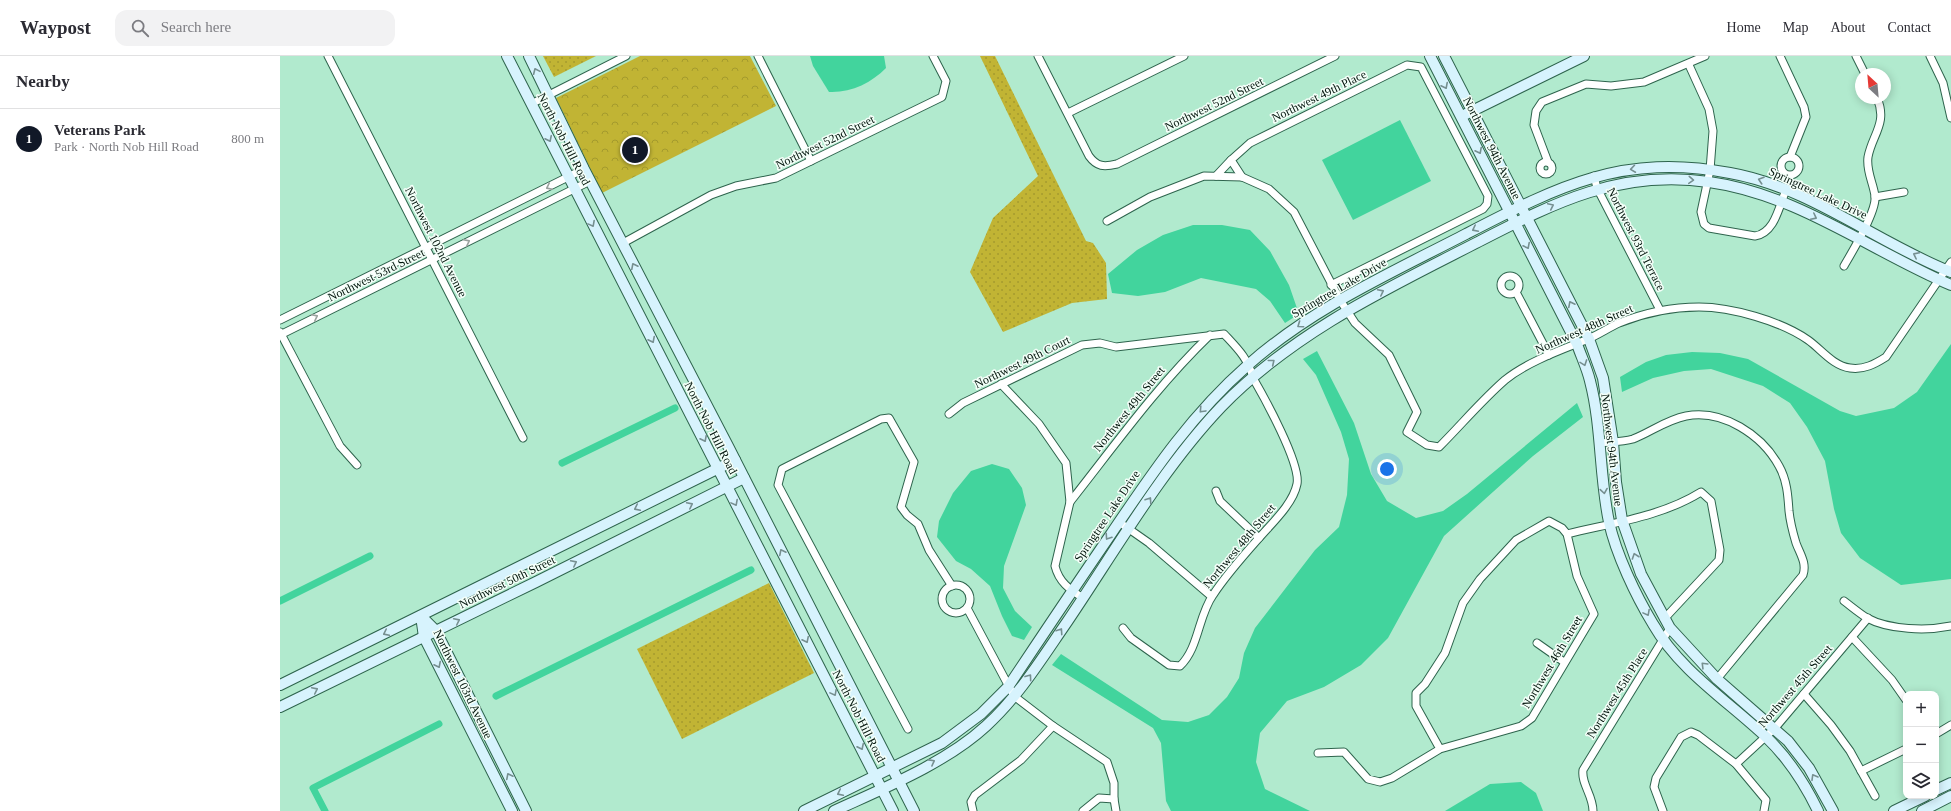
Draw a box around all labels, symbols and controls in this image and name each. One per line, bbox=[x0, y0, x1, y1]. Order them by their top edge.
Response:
search box bbox=[115, 10, 395, 46]
text: Waypost bbox=[20, 17, 91, 38]
icon: search bbox=[129, 17, 151, 39]
text: Search here bbox=[161, 19, 231, 35]
text: Home bbox=[1727, 20, 1761, 35]
text: Map bbox=[1783, 20, 1808, 35]
text: About bbox=[1830, 20, 1865, 35]
text: Contact bbox=[1887, 20, 1931, 35]
street label: Northwest 49th Place bbox=[1270, 67, 1368, 125]
one-way arrow bbox=[533, 68, 541, 76]
north arrow bbox=[1855, 68, 1891, 104]
text: Nearby bbox=[16, 72, 70, 91]
street label: Northwest 52nd Street bbox=[1162, 74, 1266, 134]
one-way arrow bbox=[1440, 82, 1448, 90]
street label: North Nob Hill Road bbox=[535, 91, 593, 187]
street label: Northwest 94th Avenue bbox=[1460, 94, 1524, 202]
street label: Northwest 52nd Street bbox=[773, 112, 877, 172]
text: Veterans Park bbox=[54, 122, 146, 138]
text: 1 bbox=[26, 131, 32, 146]
text: 800 m bbox=[231, 131, 264, 146]
one-way arrow bbox=[544, 134, 551, 142]
pin: 1 bbox=[622, 135, 648, 165]
text: Park · North Nob Hill Road bbox=[54, 139, 199, 154]
one-way arrow bbox=[1474, 147, 1482, 155]
one-way arrow bbox=[1630, 164, 1636, 173]
street label: Springtree Lake Drive bbox=[1766, 164, 1870, 222]
one-way arrow bbox=[1688, 176, 1694, 185]
one-way arrow bbox=[1758, 177, 1765, 185]
one-way arrow bbox=[546, 182, 553, 189]
street label: Northwest 102nd Avenue bbox=[402, 185, 470, 299]
street label: Northwest 93rd Terrace bbox=[1604, 185, 1668, 293]
one-way arrow bbox=[1546, 203, 1554, 211]
one-way arrow bbox=[1810, 212, 1817, 220]
one-way arrow bbox=[587, 220, 595, 227]
one-way arrow bbox=[1472, 225, 1479, 232]
one-way arrow bbox=[462, 239, 470, 247]
one-way arrow bbox=[1523, 242, 1530, 250]
street label: Northwest 53rd Street bbox=[325, 245, 427, 305]
one-way arrow bbox=[1913, 252, 1920, 260]
street label: Springtree Lake Drive bbox=[1289, 255, 1389, 321]
one-way arrow bbox=[631, 262, 639, 270]
one-way arrow bbox=[1377, 289, 1384, 297]
street label: Northwest 48th Street bbox=[1533, 301, 1636, 357]
one-way arrow bbox=[1568, 301, 1576, 308]
one-way arrow bbox=[311, 315, 318, 322]
one-way arrow bbox=[1297, 320, 1304, 327]
street label: Northwest 49th Court bbox=[972, 332, 1073, 391]
one-way arrow bbox=[647, 336, 654, 343]
one-way arrow bbox=[1267, 360, 1274, 367]
one-way arrow bbox=[1579, 360, 1587, 367]
street label: Northwest 49th Street bbox=[1090, 363, 1168, 454]
street label: North Nob Hill Road bbox=[682, 380, 740, 476]
street label: Northwest 94th Avenue bbox=[1598, 393, 1626, 507]
one-way arrow bbox=[1199, 405, 1207, 413]
one-way arrow bbox=[699, 435, 707, 443]
your location bbox=[1377, 459, 1397, 479]
street label: Springtree Lake Drive bbox=[1071, 468, 1143, 564]
one-way arrow bbox=[1599, 488, 1608, 494]
one-way arrow bbox=[1144, 497, 1152, 504]
one-way arrow bbox=[731, 499, 738, 507]
street label: Northwest 48th Street bbox=[1200, 501, 1279, 591]
one-way arrow bbox=[686, 502, 693, 510]
one-way arrow bbox=[634, 503, 642, 511]
one-way arrow bbox=[1106, 533, 1113, 540]
one-way arrow bbox=[779, 549, 786, 557]
street label: Northwest 50th Street bbox=[457, 552, 558, 611]
one-way arrow bbox=[1631, 553, 1639, 560]
one-way arrow bbox=[570, 560, 577, 568]
one-way arrow bbox=[1642, 609, 1649, 616]
street label: Northwest 46th Street bbox=[1519, 613, 1585, 711]
one-way arrow bbox=[453, 618, 461, 626]
street label: Northwest 103rd Avenue bbox=[430, 627, 496, 741]
one-way arrow bbox=[382, 628, 390, 636]
one-way arrow bbox=[1055, 628, 1063, 635]
one-way arrow bbox=[802, 636, 809, 643]
street label: Northwest 45th Street bbox=[1755, 641, 1835, 730]
street label: Northwest 45th Place bbox=[1584, 645, 1650, 741]
one-way arrow bbox=[433, 661, 441, 668]
one-way arrow bbox=[1701, 662, 1708, 670]
street label: North Nob Hill Road bbox=[830, 668, 888, 764]
one-way arrow bbox=[1024, 675, 1031, 682]
one-way arrow bbox=[311, 687, 318, 695]
one-way arrow bbox=[829, 689, 837, 697]
map controls bbox=[1903, 691, 1939, 799]
button: + bbox=[1903, 691, 1939, 727]
button: − bbox=[1903, 727, 1939, 763]
one-way arrow bbox=[856, 743, 864, 750]
one-way arrow bbox=[928, 760, 936, 767]
button: layers bbox=[1903, 763, 1939, 799]
one-way arrow bbox=[506, 773, 514, 780]
one-way arrow bbox=[1812, 774, 1819, 781]
one-way arrow bbox=[837, 788, 844, 796]

